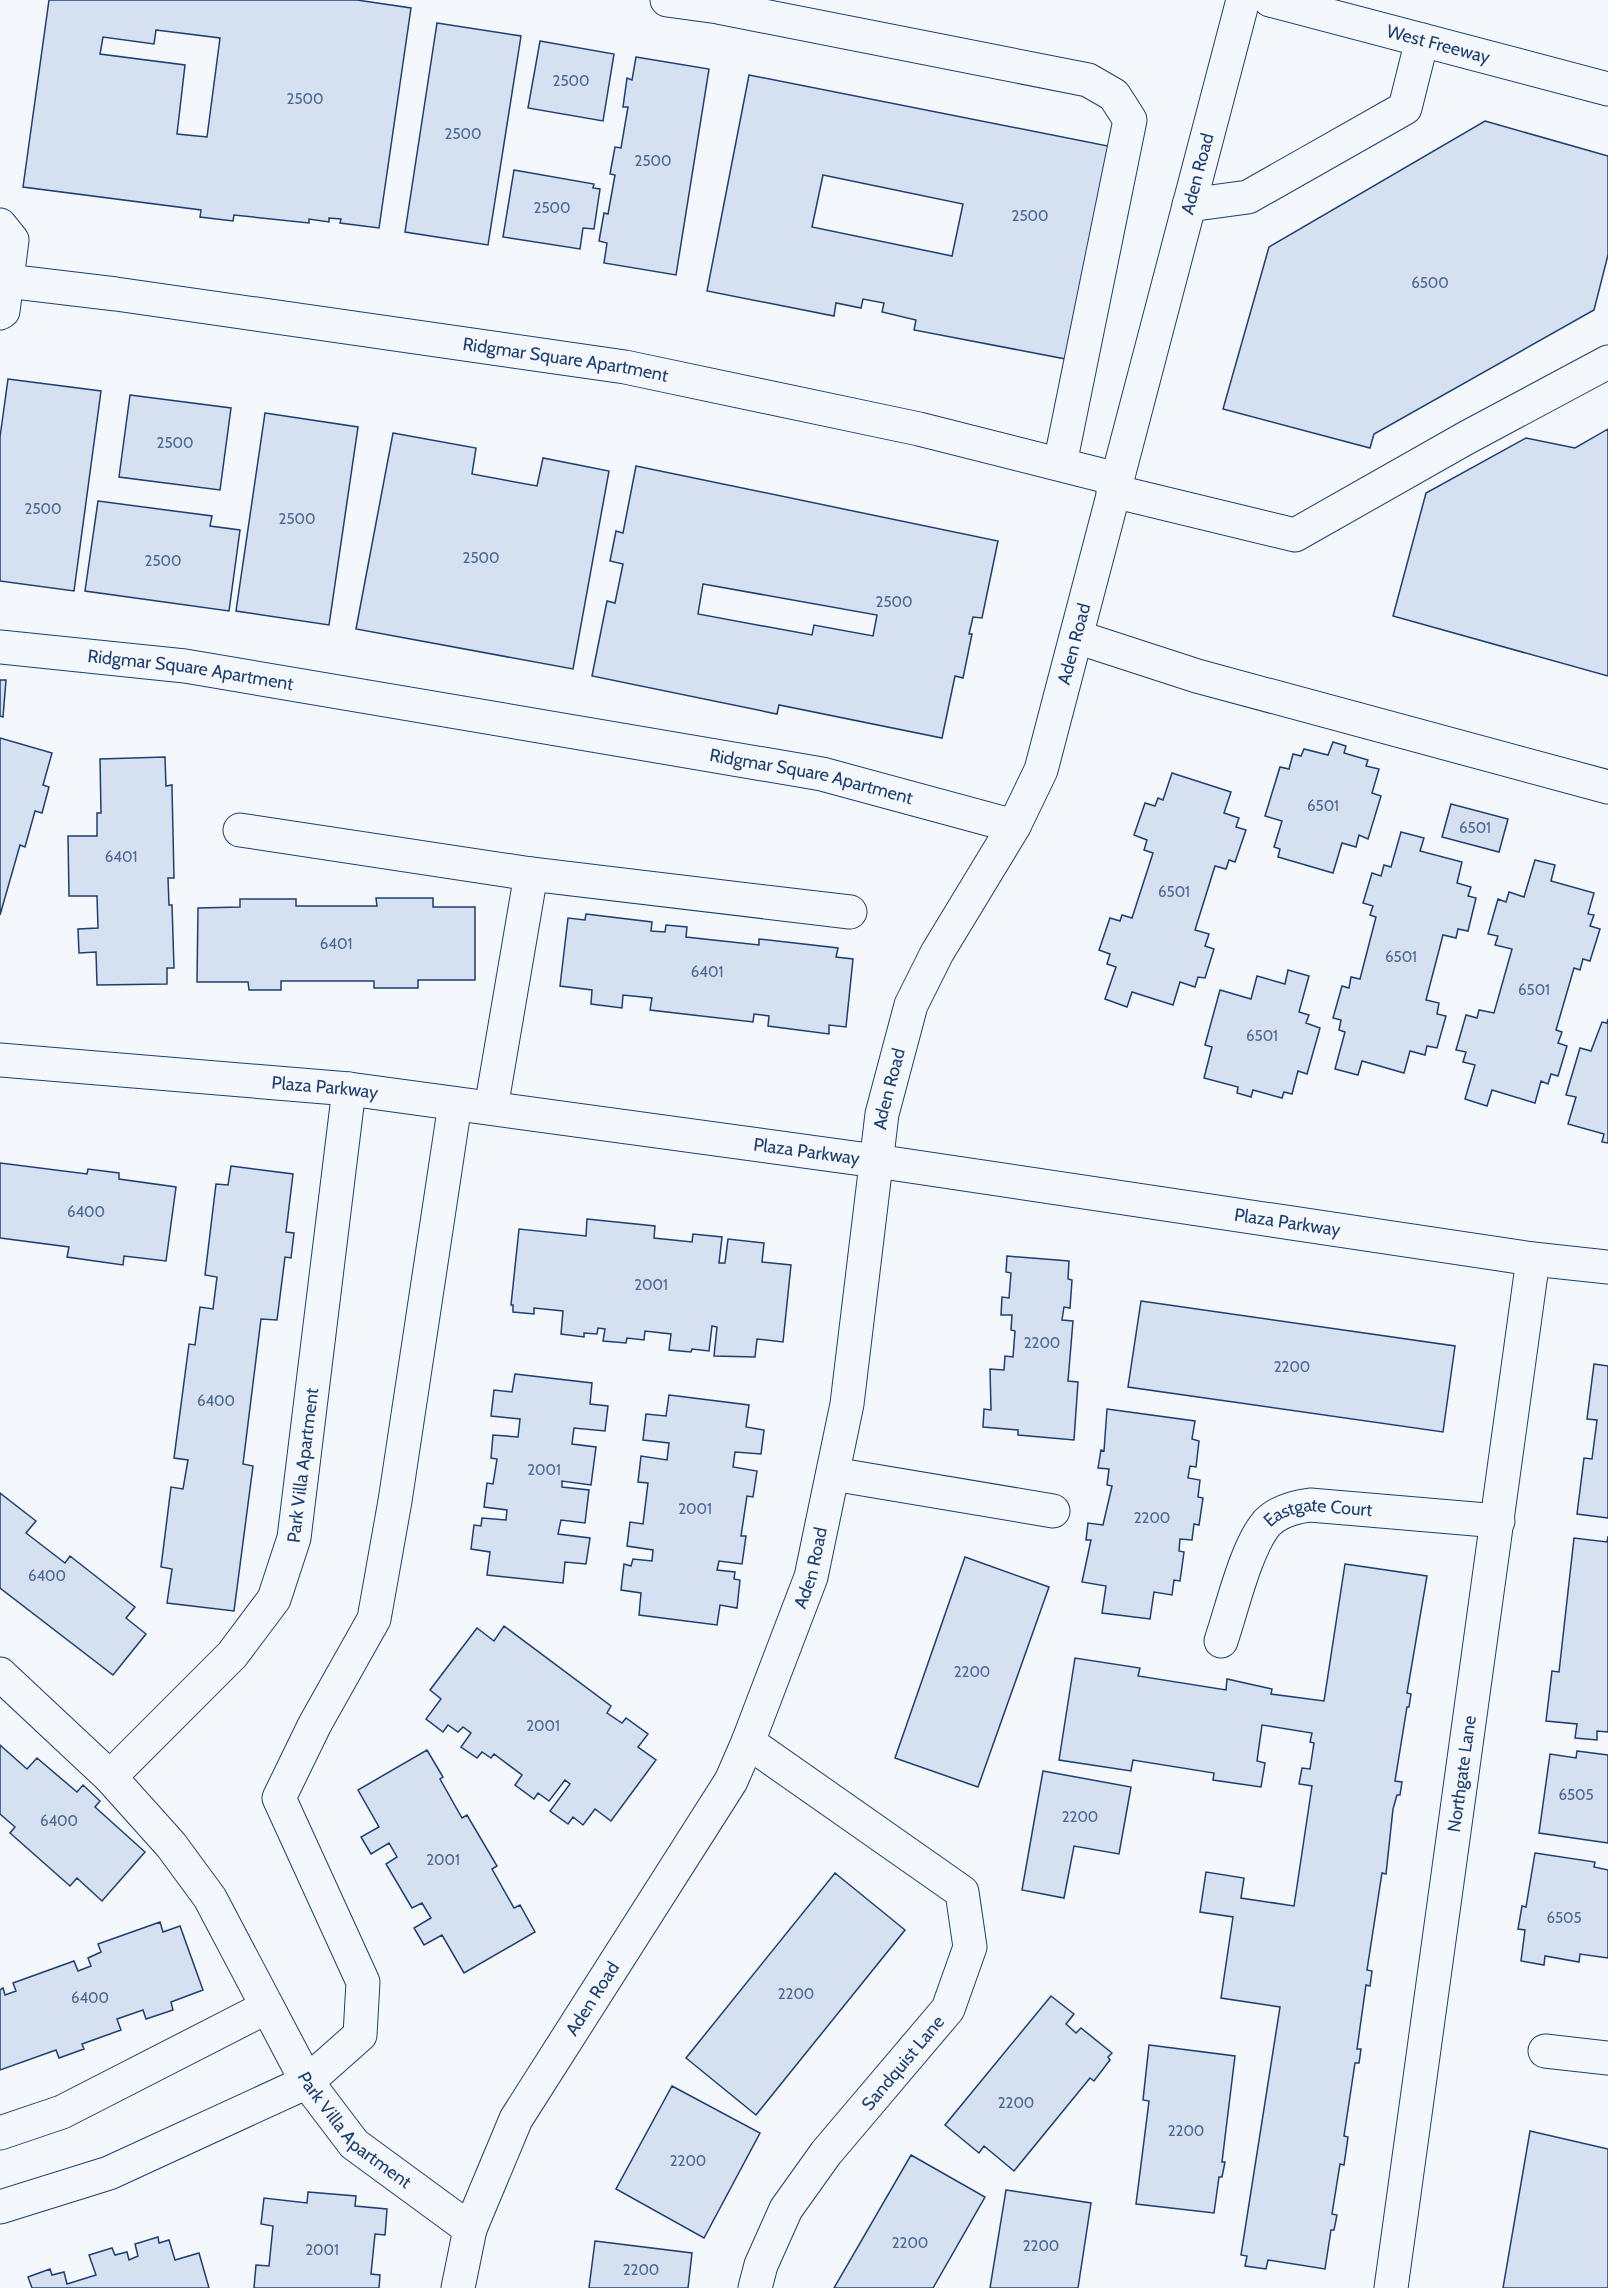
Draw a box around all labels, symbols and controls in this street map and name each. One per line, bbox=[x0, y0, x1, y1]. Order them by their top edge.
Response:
street label: West Freeway bbox=[1384, 20, 1492, 68]
house number: 2500 bbox=[553, 72, 589, 90]
house number: 2500 bbox=[287, 90, 323, 108]
house number: 2500 bbox=[445, 125, 481, 143]
street label: Aden Road bbox=[1176, 131, 1219, 217]
house number: 2500 bbox=[635, 152, 671, 170]
house number: 2500 bbox=[534, 199, 570, 217]
house number: 2500 bbox=[1012, 207, 1048, 225]
house number: 6500 bbox=[1411, 274, 1449, 292]
street label: Ridgmar Square Apartment bbox=[461, 333, 670, 387]
house number: 2500 bbox=[157, 434, 193, 452]
house number: 2500 bbox=[25, 500, 61, 518]
house number: 2500 bbox=[279, 510, 315, 528]
house number: 2500 bbox=[463, 549, 499, 567]
house number: 2500 bbox=[145, 552, 181, 570]
house number: 2500 bbox=[876, 593, 912, 611]
street label: Aden Road bbox=[1053, 601, 1095, 687]
street label: Ridgmar Square Apartment bbox=[87, 645, 295, 695]
street label: Ridgmar Square Apartment bbox=[708, 744, 915, 809]
house number: 6501 bbox=[1307, 797, 1339, 815]
house number: 6501 bbox=[1459, 819, 1491, 837]
house number: 6401 bbox=[105, 848, 137, 866]
house number: 6501 bbox=[1158, 883, 1190, 901]
house number: 6401 bbox=[320, 935, 352, 953]
house number: 6501 bbox=[1385, 948, 1417, 966]
house number: 6401 bbox=[691, 963, 723, 981]
house number: 6501 bbox=[1518, 981, 1550, 999]
house number: 6501 bbox=[1246, 1027, 1278, 1045]
street label: Aden Road bbox=[869, 1046, 910, 1131]
street label: Plaza Parkway bbox=[271, 1072, 380, 1104]
street label: Plaza Parkway bbox=[752, 1133, 861, 1170]
house number: 6400 bbox=[67, 1203, 105, 1221]
street label: Plaza Parkway bbox=[1233, 1204, 1342, 1241]
house number: 2001 bbox=[634, 1276, 668, 1294]
house number: 2200 bbox=[1024, 1334, 1060, 1352]
house number: 2200 bbox=[1274, 1358, 1310, 1376]
street label: Park Villa Apartment bbox=[283, 1387, 323, 1544]
house number: 6400 bbox=[197, 1392, 235, 1410]
house number: 2001 bbox=[527, 1461, 561, 1479]
street label: Eastgate Court bbox=[1259, 1494, 1373, 1532]
house number: 2001 bbox=[678, 1500, 712, 1518]
house number: 2200 bbox=[1134, 1509, 1170, 1527]
street label: Aden Road bbox=[789, 1525, 832, 1612]
house number: 6400 bbox=[28, 1567, 66, 1585]
house number: 2200 bbox=[954, 1663, 990, 1681]
street label: Northgate Lane bbox=[1443, 1714, 1481, 1834]
house number: 2001 bbox=[526, 1717, 560, 1735]
house number: 6505 bbox=[1558, 1786, 1594, 1804]
house number: 2200 bbox=[1062, 1808, 1098, 1826]
house number: 6400 bbox=[40, 1812, 78, 1830]
house number: 2001 bbox=[426, 1851, 460, 1869]
house number: 6505 bbox=[1546, 1909, 1582, 1927]
street label: Aden Road bbox=[561, 1958, 624, 2040]
house number: 2200 bbox=[778, 1985, 814, 2003]
house number: 6400 bbox=[71, 1989, 109, 2007]
street label: Sandquist Lane bbox=[857, 2011, 949, 2115]
street label: Park Villa Apartment bbox=[293, 2068, 416, 2193]
house number: 2200 bbox=[998, 2094, 1034, 2112]
house number: 2200 bbox=[1168, 2122, 1204, 2140]
house number: 2200 bbox=[670, 2152, 706, 2170]
house number: 2200 bbox=[892, 2234, 928, 2252]
house number: 2200 bbox=[1023, 2237, 1059, 2255]
house number: 2001 bbox=[305, 2241, 339, 2259]
house number: 2200 bbox=[623, 2261, 659, 2279]

